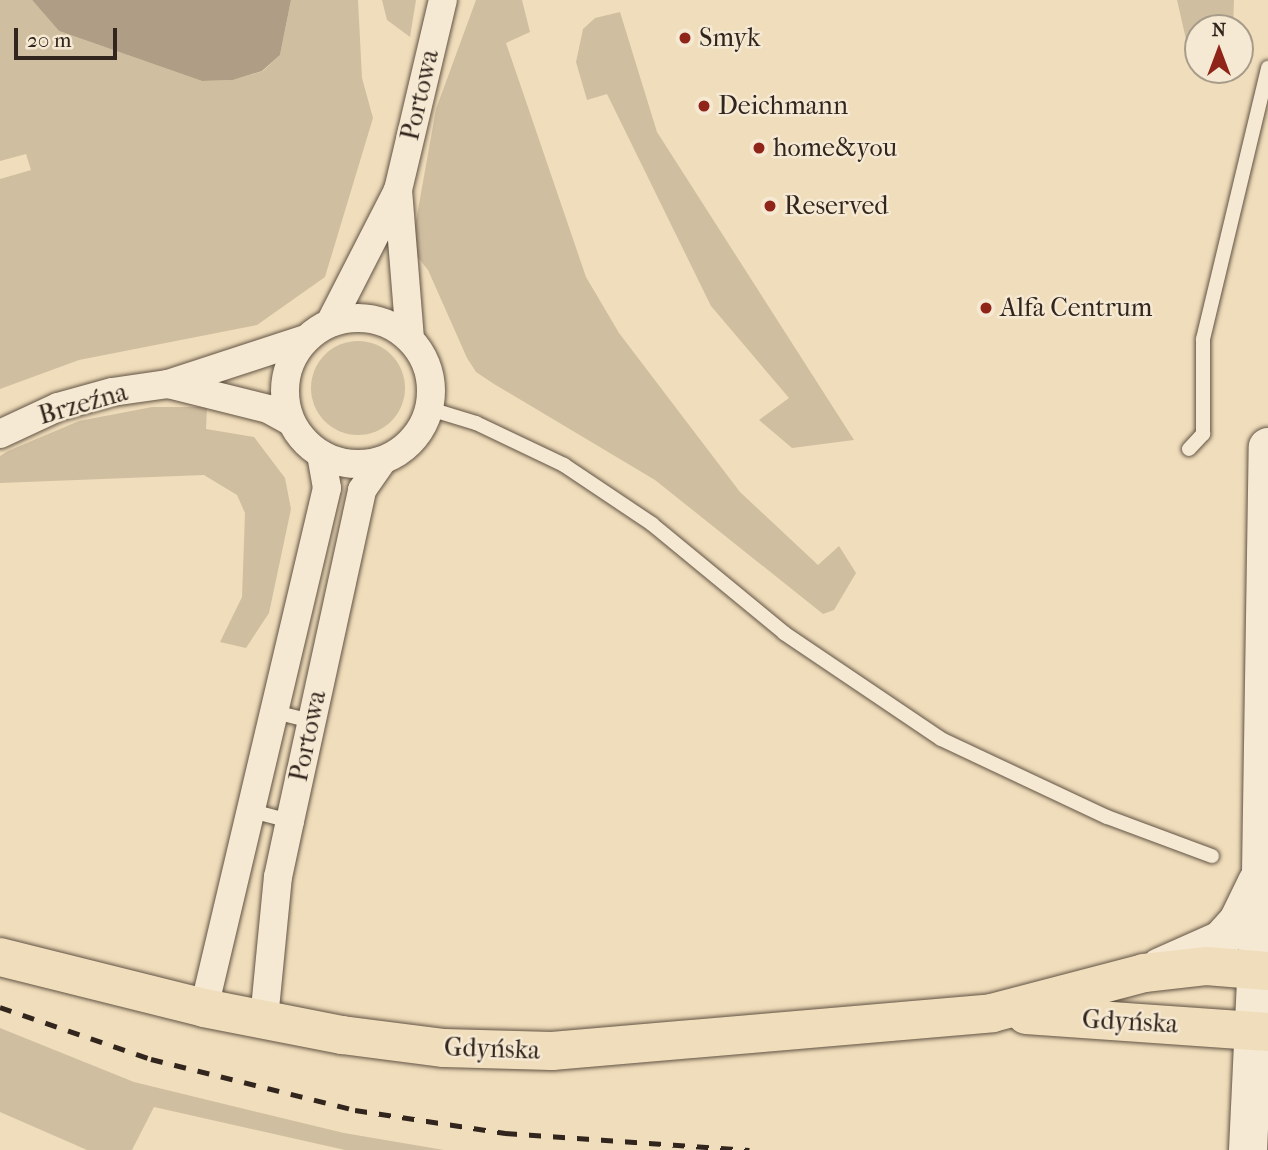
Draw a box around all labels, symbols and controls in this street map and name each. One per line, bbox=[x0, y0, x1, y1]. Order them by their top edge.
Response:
scale bar bbox=[18, 14, 121, 58]
north arrow bbox=[1184, 14, 1254, 84]
text: N bbox=[1212, 19, 1226, 41]
place label: Smyk bbox=[699, 22, 760, 54]
text: 20 m bbox=[27, 28, 71, 52]
marker: Smyk bbox=[677, 30, 693, 46]
street label: Portowa bbox=[394, 47, 446, 143]
place label: Deichmann bbox=[718, 90, 848, 122]
marker: Deichmann bbox=[696, 98, 712, 114]
place label: home&you bbox=[773, 132, 897, 164]
marker: home&you bbox=[751, 140, 767, 156]
place label: Reserved bbox=[784, 190, 888, 222]
marker: Reserved bbox=[762, 198, 778, 214]
place label: Alfa Centrum bbox=[1000, 292, 1152, 324]
marker: Alfa Centrum bbox=[978, 300, 994, 316]
street label: Brzeźna bbox=[35, 376, 131, 432]
street label: Portowa bbox=[283, 688, 333, 784]
street label: Gdyńska bbox=[1081, 1004, 1179, 1040]
street label: Gdyńska bbox=[443, 1032, 541, 1066]

